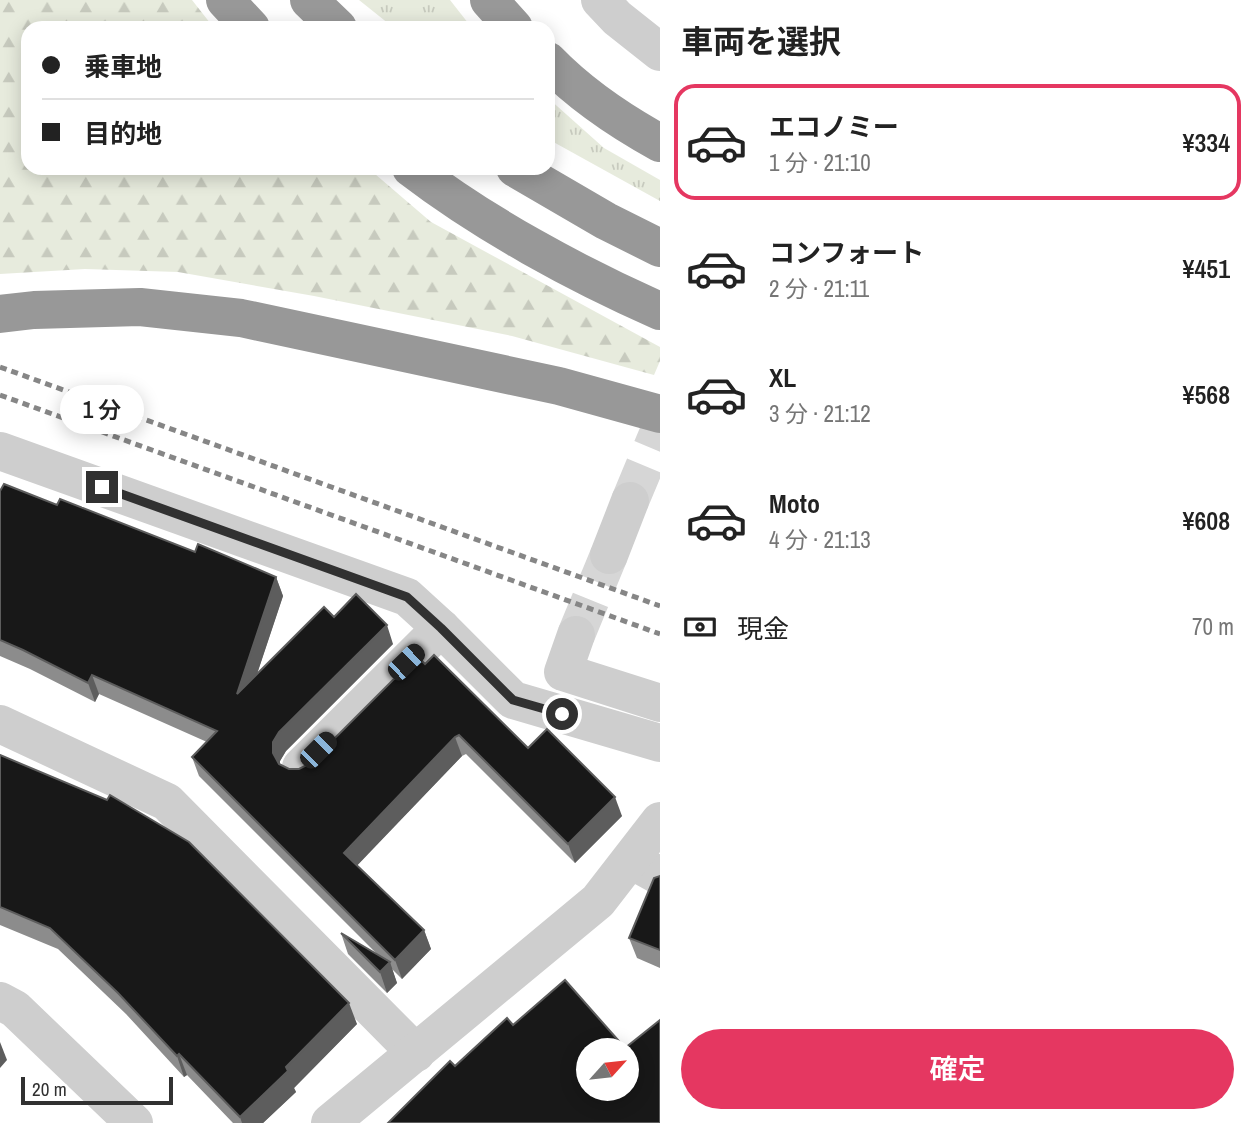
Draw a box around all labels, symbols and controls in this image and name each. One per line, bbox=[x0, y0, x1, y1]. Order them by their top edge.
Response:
text: 車両を選択 bbox=[681, 20, 841, 63]
text: 乗車地 bbox=[84, 49, 162, 84]
text: エコノミー bbox=[769, 109, 899, 144]
icon: car bbox=[685, 111, 748, 174]
text: 目的地 bbox=[84, 116, 162, 151]
text: ¥334 bbox=[1183, 125, 1230, 160]
text: 1 分 · 21:10 bbox=[769, 147, 871, 178]
text: コンフォート bbox=[769, 235, 924, 270]
icon: car bbox=[685, 237, 748, 300]
text: ¥451 bbox=[1183, 251, 1230, 286]
text: 2 分 · 21:11 bbox=[769, 273, 869, 304]
text: XL bbox=[769, 360, 796, 395]
icon: car bbox=[685, 363, 748, 426]
text: ¥568 bbox=[1183, 377, 1230, 412]
callout: 1 分 bbox=[60, 386, 144, 434]
text: 1 分 bbox=[83, 394, 121, 425]
text: 3 分 · 21:12 bbox=[769, 398, 871, 429]
route end bbox=[86, 471, 118, 503]
text: Moto bbox=[769, 486, 820, 521]
icon: car bbox=[685, 489, 748, 552]
text: ¥608 bbox=[1183, 503, 1230, 538]
text: 4 分 · 21:13 bbox=[769, 524, 871, 555]
icon: cash bbox=[681, 608, 719, 646]
text: 現金 bbox=[737, 611, 789, 646]
text: 70 m bbox=[1192, 611, 1234, 642]
car bbox=[384, 640, 429, 684]
route start bbox=[546, 698, 578, 730]
car bbox=[296, 728, 341, 772]
button: 確定 bbox=[681, 1029, 1234, 1109]
north arrow bbox=[576, 1038, 639, 1101]
map controls bbox=[576, 1038, 639, 1101]
scale bar bbox=[21, 1074, 173, 1106]
text: 20 m bbox=[32, 1076, 67, 1102]

